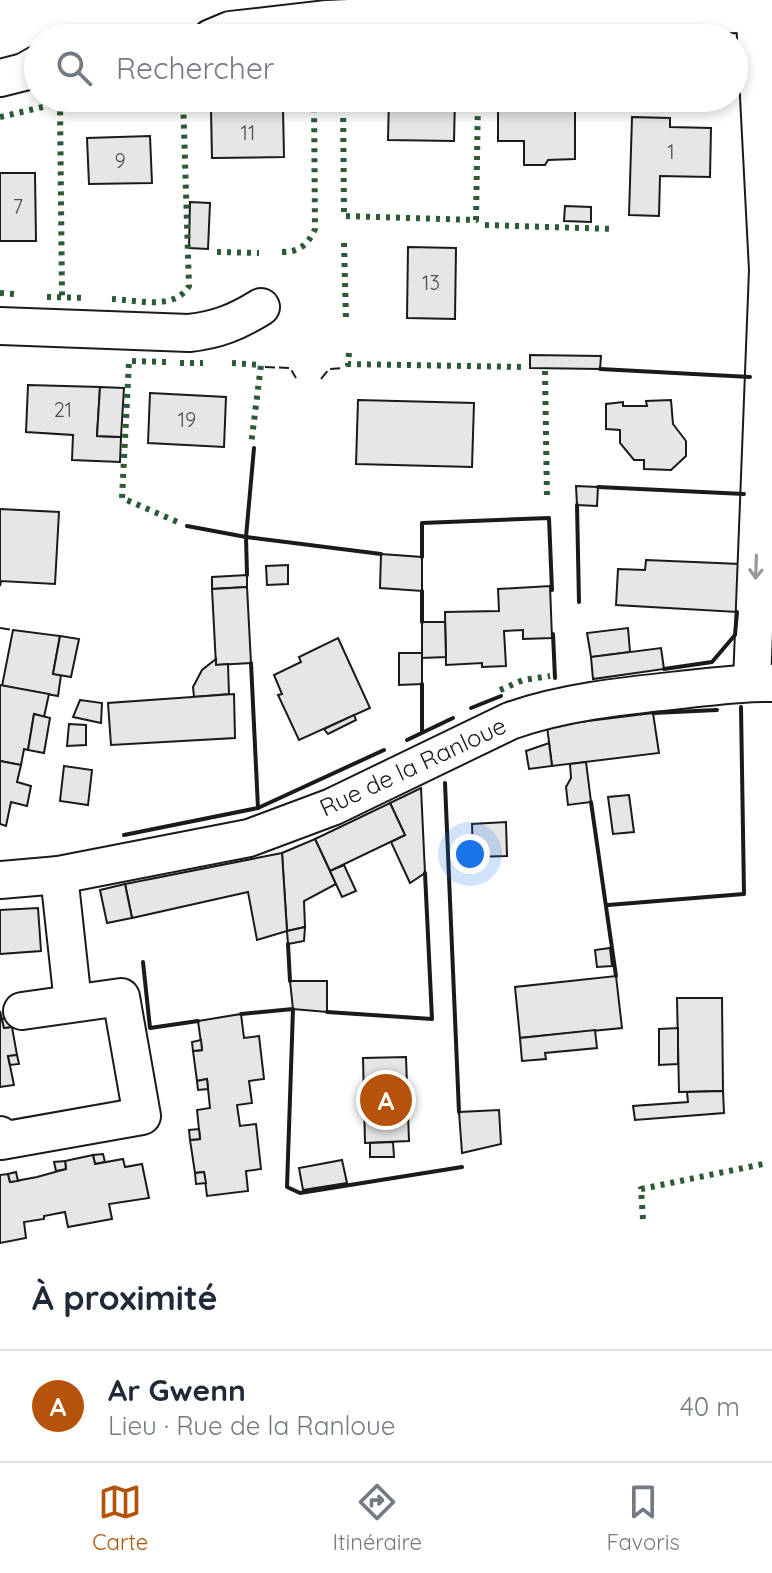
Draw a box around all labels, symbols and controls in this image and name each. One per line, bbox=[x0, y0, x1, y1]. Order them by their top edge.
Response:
search box bbox=[24, 24, 748, 112]
icon: search bbox=[52, 46, 96, 90]
text: Rechercher bbox=[116, 49, 274, 87]
house number: 11 bbox=[241, 120, 255, 145]
house number: 1 bbox=[667, 139, 675, 164]
house number: 9 bbox=[114, 148, 126, 173]
house number: 7 bbox=[13, 194, 23, 219]
house number: 13 bbox=[422, 270, 440, 295]
house number: 21 bbox=[54, 397, 72, 422]
house number: 19 bbox=[178, 407, 196, 432]
one-way arrow bbox=[749, 553, 764, 580]
street label: Rue de la Ranloue bbox=[314, 710, 511, 822]
your location bbox=[450, 834, 490, 874]
pin: A bbox=[360, 1070, 412, 1130]
text: À proximité bbox=[32, 1276, 218, 1319]
text: Ar Gwenn bbox=[108, 1371, 246, 1409]
text: A bbox=[50, 1390, 66, 1423]
text: 40 m bbox=[680, 1390, 740, 1423]
text: Lieu · Rue de la Ranloue bbox=[108, 1409, 395, 1442]
tab: Carte bbox=[92, 1480, 148, 1556]
tab: Itinéraire bbox=[333, 1480, 422, 1556]
tab: Favoris bbox=[606, 1480, 680, 1556]

